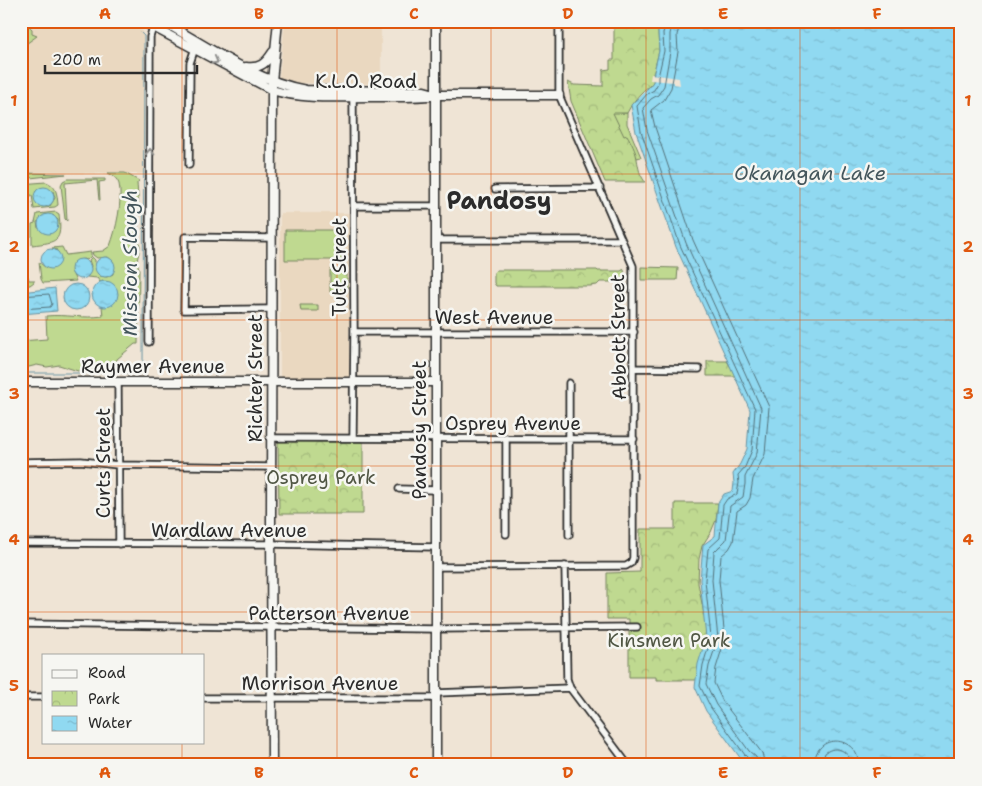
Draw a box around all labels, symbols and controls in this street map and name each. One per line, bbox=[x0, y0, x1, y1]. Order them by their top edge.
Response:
text: A bbox=[99, 3, 111, 24]
text: B bbox=[254, 3, 264, 24]
text: C bbox=[409, 3, 419, 24]
text: D bbox=[562, 3, 574, 24]
text: E bbox=[718, 3, 728, 24]
text: F bbox=[872, 3, 882, 24]
scale bar bbox=[45, 42, 198, 74]
text: 200 m bbox=[52, 50, 101, 70]
one-way arrow bbox=[210, 55, 219, 65]
street label: K.L.O. Road bbox=[315, 69, 417, 94]
text: 1 bbox=[10, 90, 18, 111]
text: 1 bbox=[964, 90, 972, 111]
one-way arrow bbox=[145, 148, 155, 156]
water label: Okanagan Lake bbox=[734, 160, 886, 186]
district label: Pandosy bbox=[446, 185, 552, 217]
water label: Mission Slough bbox=[117, 190, 143, 336]
street label: Tutt Street bbox=[327, 217, 352, 317]
text: 2 bbox=[8, 236, 20, 257]
text: 2 bbox=[962, 236, 974, 257]
street label: Abbott Street bbox=[605, 274, 632, 400]
street label: West Avenue bbox=[435, 305, 553, 330]
street label: Richter Street bbox=[243, 314, 268, 442]
street label: Raymer Avenue bbox=[81, 354, 225, 379]
street label: Pandosy Street bbox=[407, 361, 432, 499]
text: 3 bbox=[8, 383, 20, 404]
text: 3 bbox=[962, 383, 974, 404]
street label: Curts Street bbox=[91, 408, 116, 518]
street label: Osprey Avenue bbox=[445, 411, 581, 436]
park label: Osprey Park bbox=[266, 465, 376, 490]
street label: Wardlaw Avenue bbox=[151, 518, 307, 543]
text: 4 bbox=[8, 529, 20, 550]
text: 4 bbox=[962, 529, 974, 550]
street label: Patterson Avenue bbox=[248, 601, 410, 626]
park label: Kinsmen Park bbox=[607, 628, 731, 653]
legend bbox=[42, 654, 205, 744]
text: Road bbox=[88, 663, 126, 683]
street label: Morrison Avenue bbox=[242, 671, 398, 696]
text: 5 bbox=[9, 675, 19, 696]
text: 5 bbox=[963, 675, 973, 696]
text: Park bbox=[88, 689, 120, 709]
text: Water bbox=[88, 713, 132, 733]
text: A bbox=[99, 762, 111, 783]
text: B bbox=[254, 762, 264, 783]
text: C bbox=[409, 762, 419, 783]
text: D bbox=[562, 762, 574, 783]
text: E bbox=[718, 762, 728, 783]
text: F bbox=[872, 762, 882, 783]

